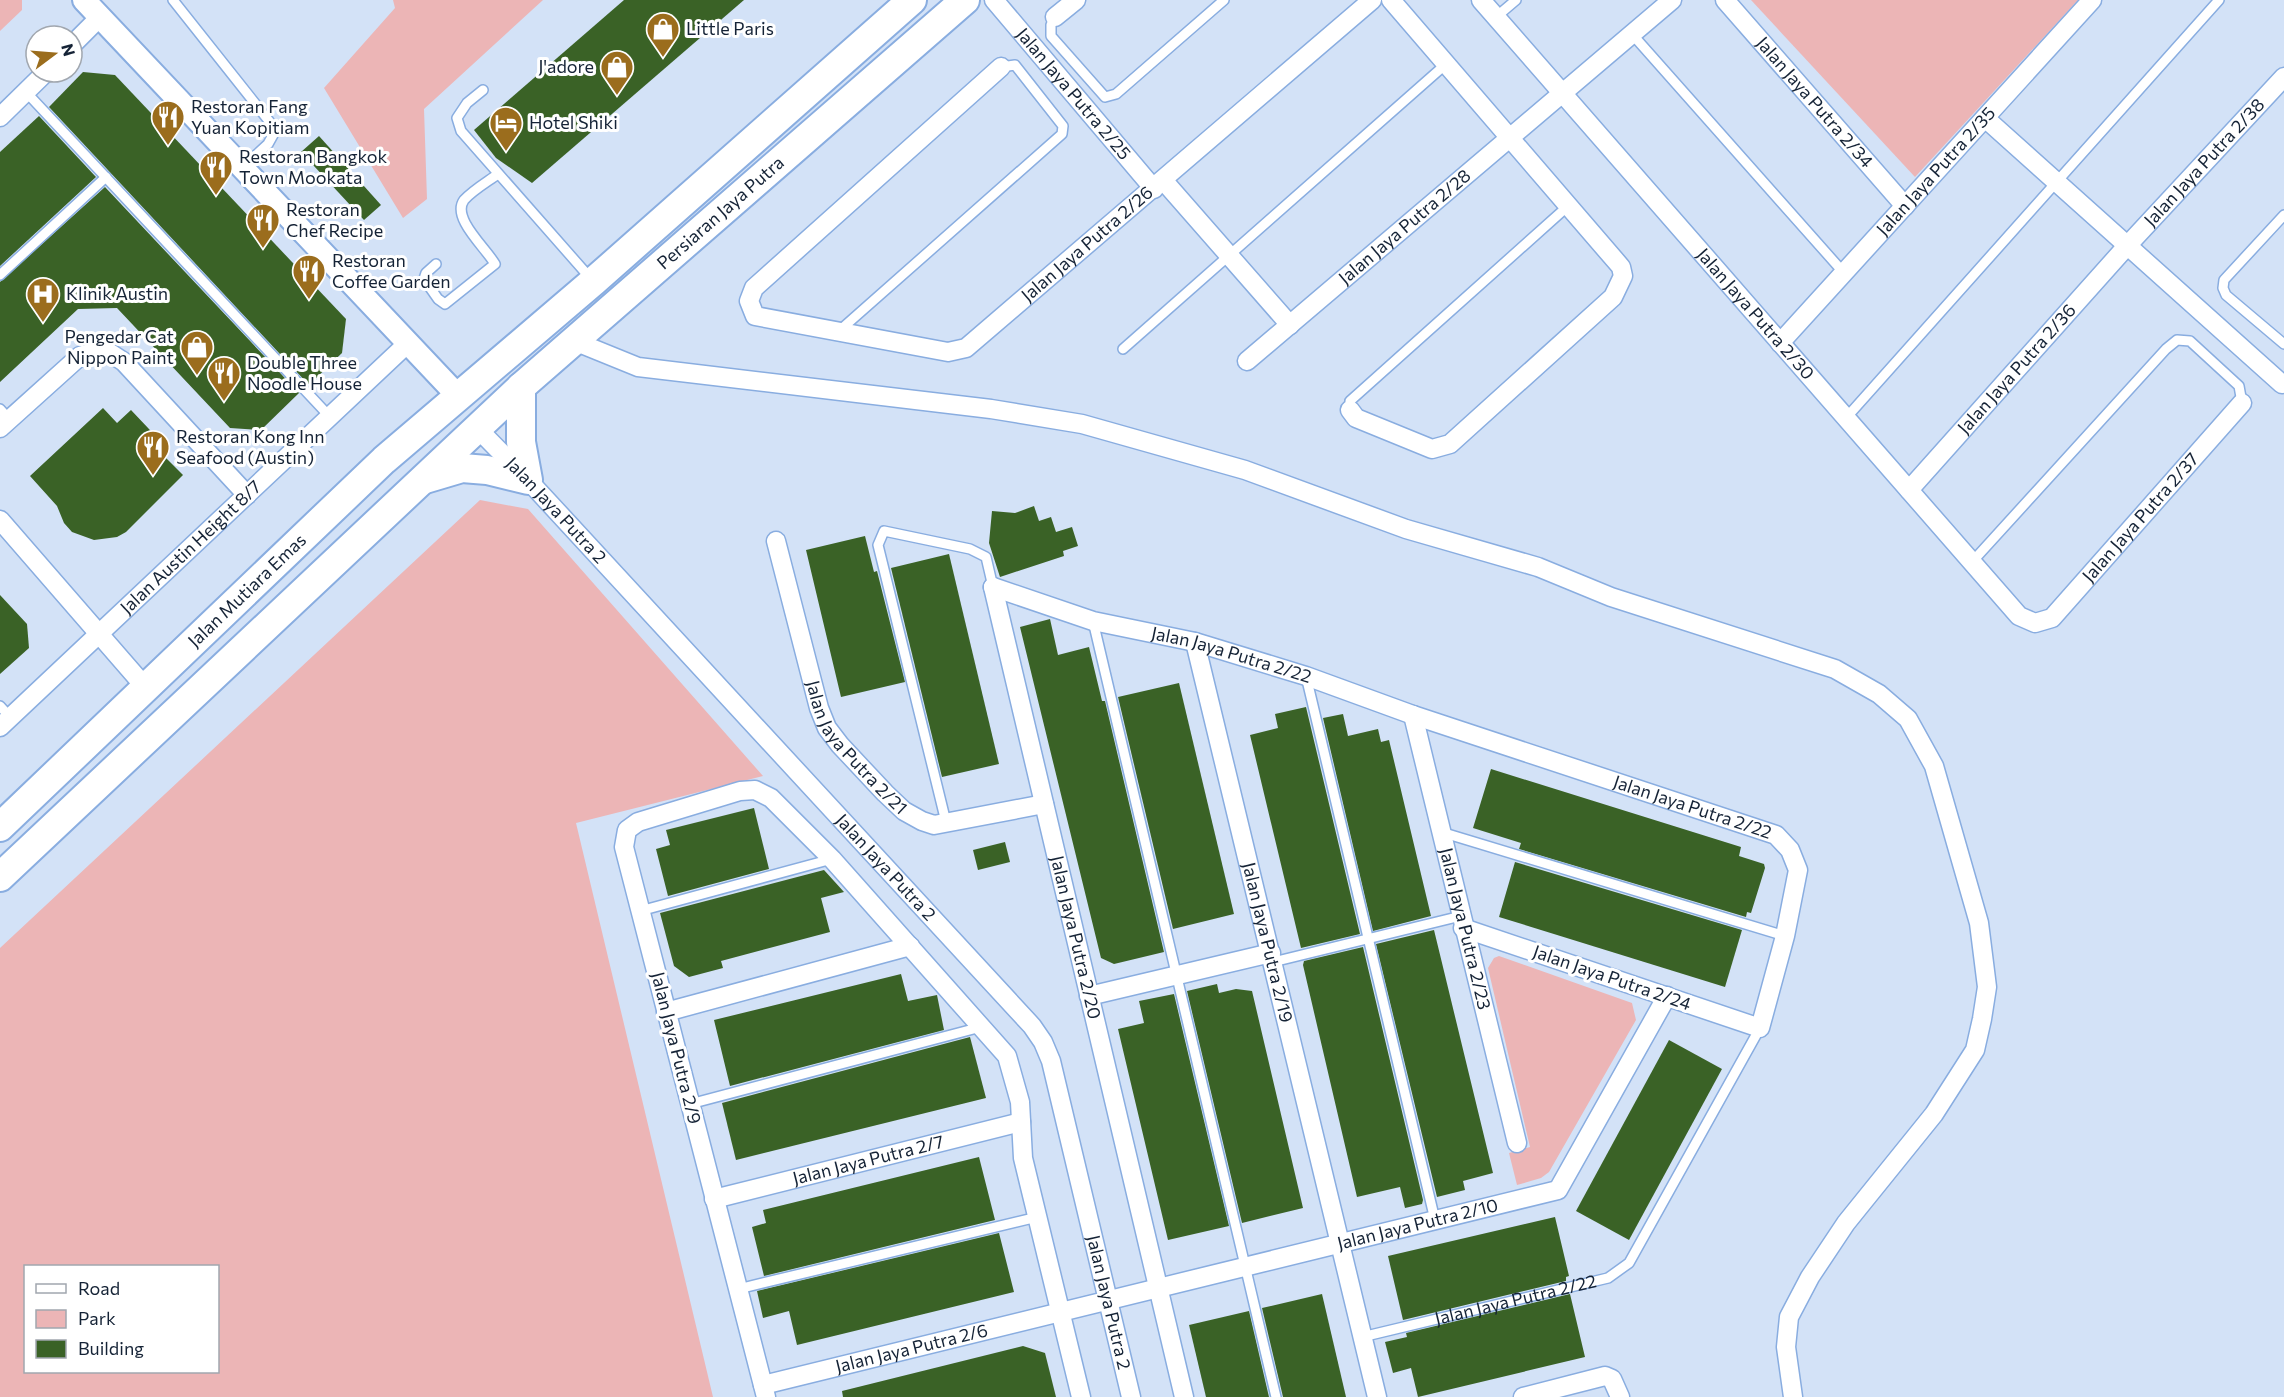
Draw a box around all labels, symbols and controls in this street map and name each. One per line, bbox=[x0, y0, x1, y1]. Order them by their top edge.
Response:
shop icon: Little Paris bbox=[645, 11, 681, 58]
place label: Little Paris bbox=[686, 17, 774, 39]
street label: Jalan Jaya Putra 2/25 bbox=[1012, 23, 1136, 164]
north arrow bbox=[24, 24, 84, 84]
street label: Jalan Jaya Putra 2/34 bbox=[1752, 32, 1878, 172]
text: N bbox=[58, 41, 80, 58]
shop icon: J'adore bbox=[599, 49, 635, 96]
place label: J'adore bbox=[538, 55, 594, 77]
street label: Jalan Jaya Putra 2/38 bbox=[2139, 93, 2269, 231]
place label: Restoran Fang Yuan Kopitiam bbox=[191, 95, 309, 138]
restaurant icon: Restoran Fang Yuan Kopitiam bbox=[150, 99, 186, 146]
street label: Jalan Jaya Putra 2/35 bbox=[1871, 102, 1999, 240]
hotel icon: Hotel Shiki bbox=[488, 105, 524, 152]
place label: Hotel Shiki bbox=[529, 111, 618, 133]
place label: Restoran Bangkok Town Mookata bbox=[239, 145, 388, 188]
restaurant icon: Restoran Bangkok Town Mookata bbox=[198, 149, 234, 196]
street label: Persiaran Jaya Putra bbox=[652, 151, 788, 274]
street label: Jalan Jaya Putra 2/28 bbox=[1334, 164, 1475, 288]
street label: Jalan Jaya Putra 2/26 bbox=[1016, 181, 1157, 306]
place label: Restoran Chef Recipe bbox=[286, 198, 383, 241]
restaurant icon: Restoran Chef Recipe bbox=[245, 202, 281, 249]
street label: Jalan Jaya Putra 2/30 bbox=[1693, 243, 1819, 384]
place label: Restoran Coffee Garden bbox=[332, 249, 450, 292]
restaurant icon: Restoran Coffee Garden bbox=[291, 253, 327, 300]
hospital icon: Klinik Austin bbox=[25, 276, 61, 323]
place label: Klinik Austin bbox=[66, 282, 168, 304]
street label: Jalan Jaya Putra 2/36 bbox=[1952, 299, 2080, 438]
place label: Pengedar Cat Nippon Paint bbox=[65, 325, 174, 368]
shop icon: Pengedar Cat Nippon Paint bbox=[179, 329, 215, 376]
place label: Double Three Noodle House bbox=[247, 351, 362, 394]
restaurant icon: Double Three Noodle House bbox=[206, 355, 242, 402]
place label: Restoran Kong Inn Seafood (Austin) bbox=[176, 425, 325, 468]
restaurant icon: Restoran Kong Inn Seafood (Austin) bbox=[135, 429, 171, 476]
street label: Jalan Jaya Putra 2/37 bbox=[2077, 448, 2203, 586]
street label: Jalan Jaya Putra 2 bbox=[502, 452, 611, 568]
street label: Jalan Austin Height 8/7 bbox=[115, 475, 265, 618]
street label: Jalan Mutiara Emas bbox=[183, 528, 310, 652]
street label: Jalan Jaya Putra 2/22 bbox=[1149, 621, 1314, 687]
street label: Jalan Jaya Putra 2/21 bbox=[802, 678, 912, 818]
street label: Jalan Jaya Putra 2/22 bbox=[1611, 770, 1775, 843]
street label: Jalan Jaya Putra 2 bbox=[832, 809, 941, 925]
street label: Jalan Jaya Putra 2/23 bbox=[1436, 845, 1496, 1012]
street label: Jalan Jaya Putra 2/20 bbox=[1047, 853, 1106, 1021]
street label: Jalan Jaya Putra 2/19 bbox=[1238, 860, 1298, 1025]
street label: Jalan Jaya Putra 2/24 bbox=[1530, 940, 1695, 1015]
street label: Jalan Jaya Putra 2/9 bbox=[647, 969, 706, 1126]
street label: Jalan Jaya Putra 2/7 bbox=[790, 1130, 946, 1189]
street label: Jalan Jaya Putra 2/10 bbox=[1335, 1193, 1500, 1254]
street label: Jalan Jaya Putra 2 bbox=[1083, 1233, 1136, 1372]
legend bbox=[24, 1265, 219, 1373]
street label: Jalan Jaya Putra 2/22 bbox=[1432, 1269, 1598, 1329]
text: Road bbox=[78, 1277, 120, 1299]
text: Park bbox=[78, 1307, 116, 1329]
street label: Jalan Jaya Putra 2/6 bbox=[833, 1318, 990, 1377]
text: Building bbox=[78, 1337, 144, 1359]

